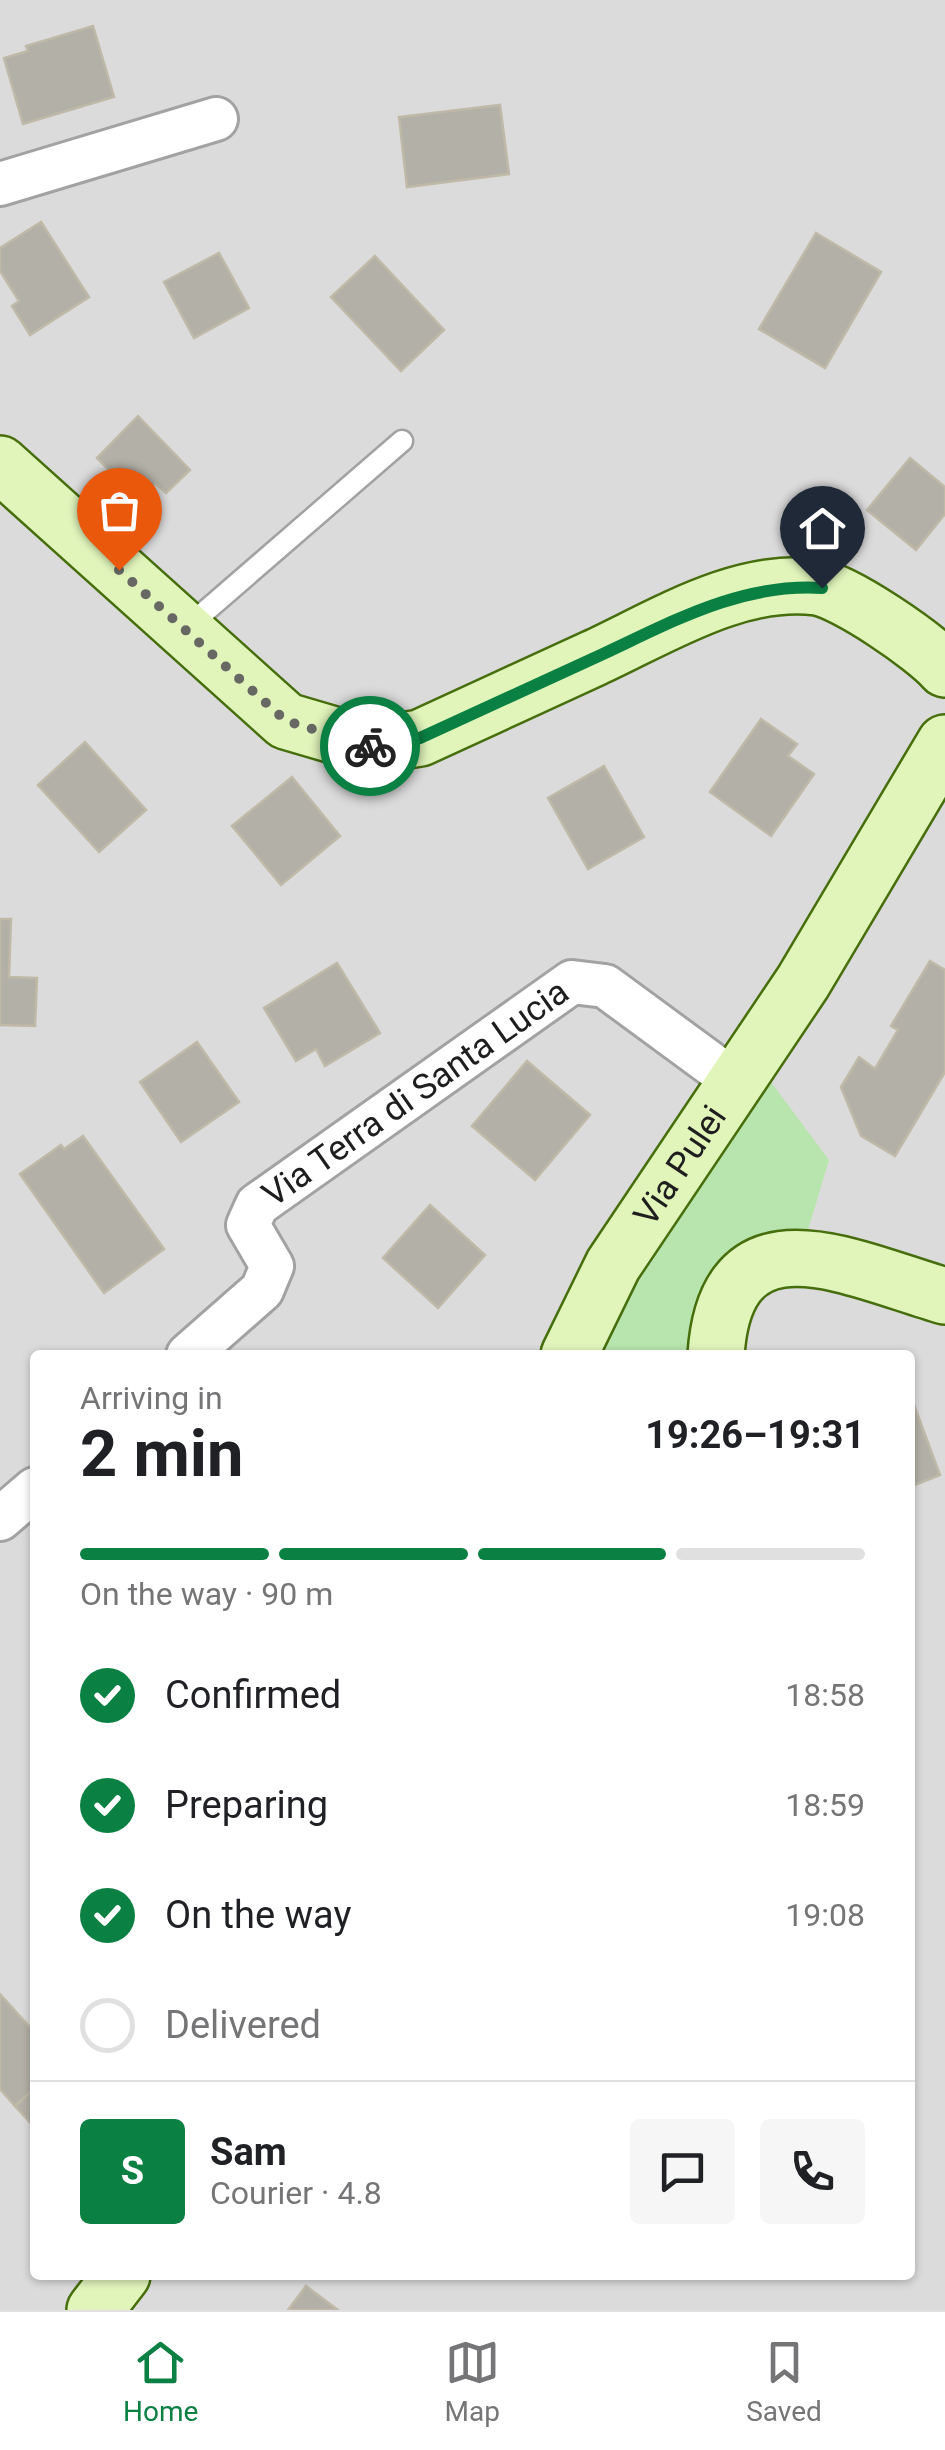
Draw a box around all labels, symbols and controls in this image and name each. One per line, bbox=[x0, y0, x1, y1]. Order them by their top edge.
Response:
pin bbox=[77, 468, 162, 571]
icon: bag bbox=[92, 483, 147, 538]
pin bbox=[780, 486, 865, 589]
icon: home bbox=[795, 501, 850, 556]
courier bbox=[320, 696, 420, 796]
icon: bike bbox=[343, 719, 398, 774]
street label: Via Terra di Santa Lucia bbox=[255, 971, 576, 1215]
street label: Via Pulei bbox=[625, 1098, 735, 1233]
text: Arriving in bbox=[80, 1379, 223, 1417]
text: 19:26–19:31 bbox=[645, 1413, 865, 1457]
text: 2 min bbox=[80, 1416, 243, 1492]
text: On the way · 90 m bbox=[80, 1575, 333, 1613]
icon: check bbox=[80, 1668, 135, 1723]
text: Confirmed bbox=[165, 1673, 341, 1717]
text: 18:58 bbox=[785, 1676, 865, 1714]
icon: check bbox=[80, 1778, 135, 1833]
text: Preparing bbox=[165, 1783, 328, 1827]
text: 18:59 bbox=[785, 1786, 865, 1824]
icon: check bbox=[80, 1888, 135, 1943]
text: On the way bbox=[165, 1893, 351, 1937]
text: 19:08 bbox=[785, 1896, 865, 1934]
text: Delivered bbox=[165, 2003, 321, 2047]
button: chat bbox=[630, 2119, 735, 2224]
button: phone bbox=[760, 2119, 865, 2224]
text: Sam bbox=[210, 2130, 287, 2174]
text: S bbox=[121, 2149, 144, 2193]
text: Courier · 4.8 bbox=[210, 2174, 382, 2212]
tab: Home bbox=[123, 2335, 198, 2428]
tab: Map bbox=[445, 2335, 500, 2428]
tab: Saved bbox=[746, 2335, 822, 2428]

